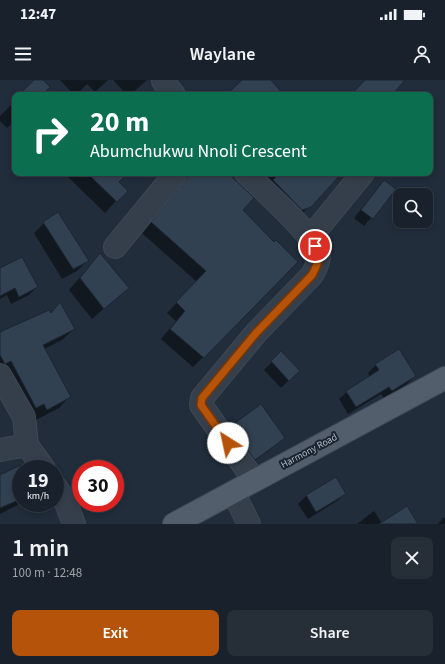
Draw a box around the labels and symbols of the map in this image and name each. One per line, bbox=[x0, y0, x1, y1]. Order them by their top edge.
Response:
pin bbox=[298, 229, 332, 263]
position arrow bbox=[207, 422, 249, 464]
street label: Harmony Road bbox=[278, 430, 340, 472]
speed limit sign: 30 bbox=[72, 460, 124, 512]

